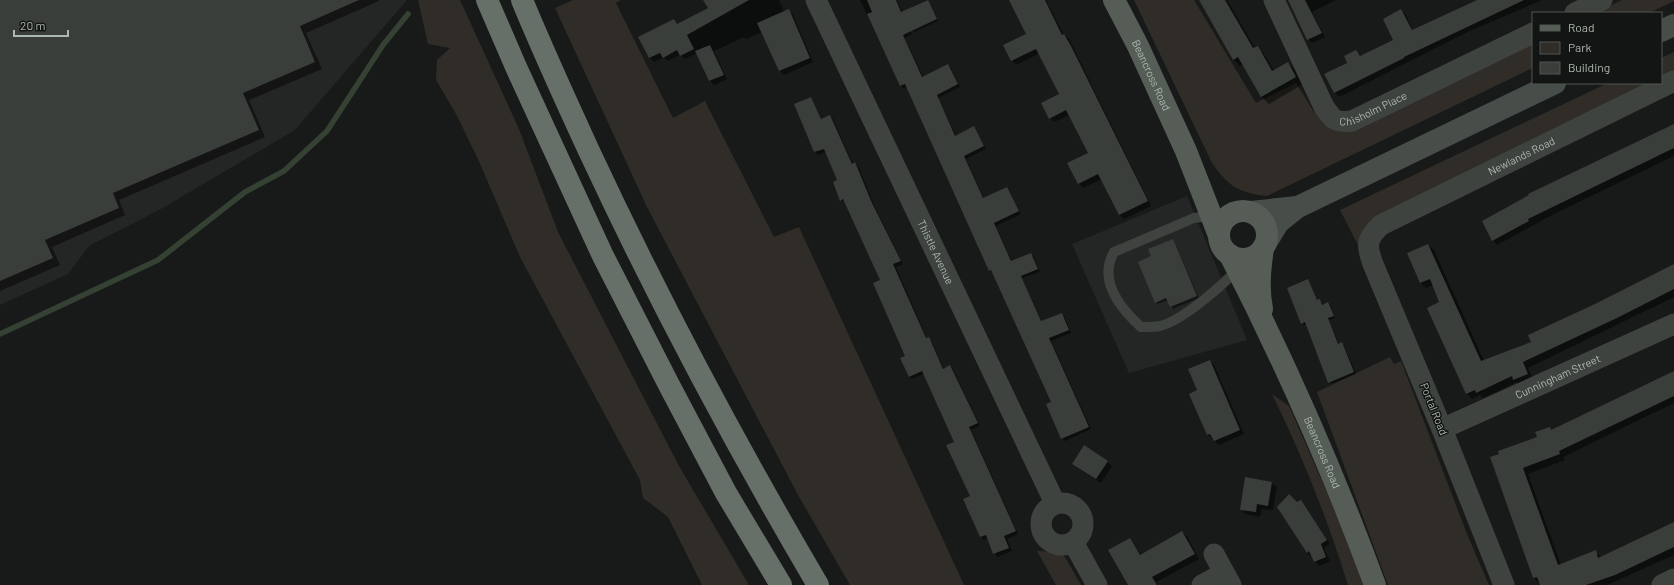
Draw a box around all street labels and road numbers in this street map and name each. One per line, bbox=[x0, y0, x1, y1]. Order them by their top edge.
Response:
street label: Beancross Road bbox=[1130, 37, 1174, 113]
street label: Chisholm Place bbox=[1339, 88, 1409, 128]
street label: Newlands Road bbox=[1486, 134, 1557, 177]
street label: Thistle Avenue bbox=[915, 217, 957, 286]
street label: Cunningham Street bbox=[1513, 351, 1602, 401]
street label: Portal Road bbox=[1418, 381, 1451, 437]
street label: Beancross Road bbox=[1302, 414, 1344, 490]

